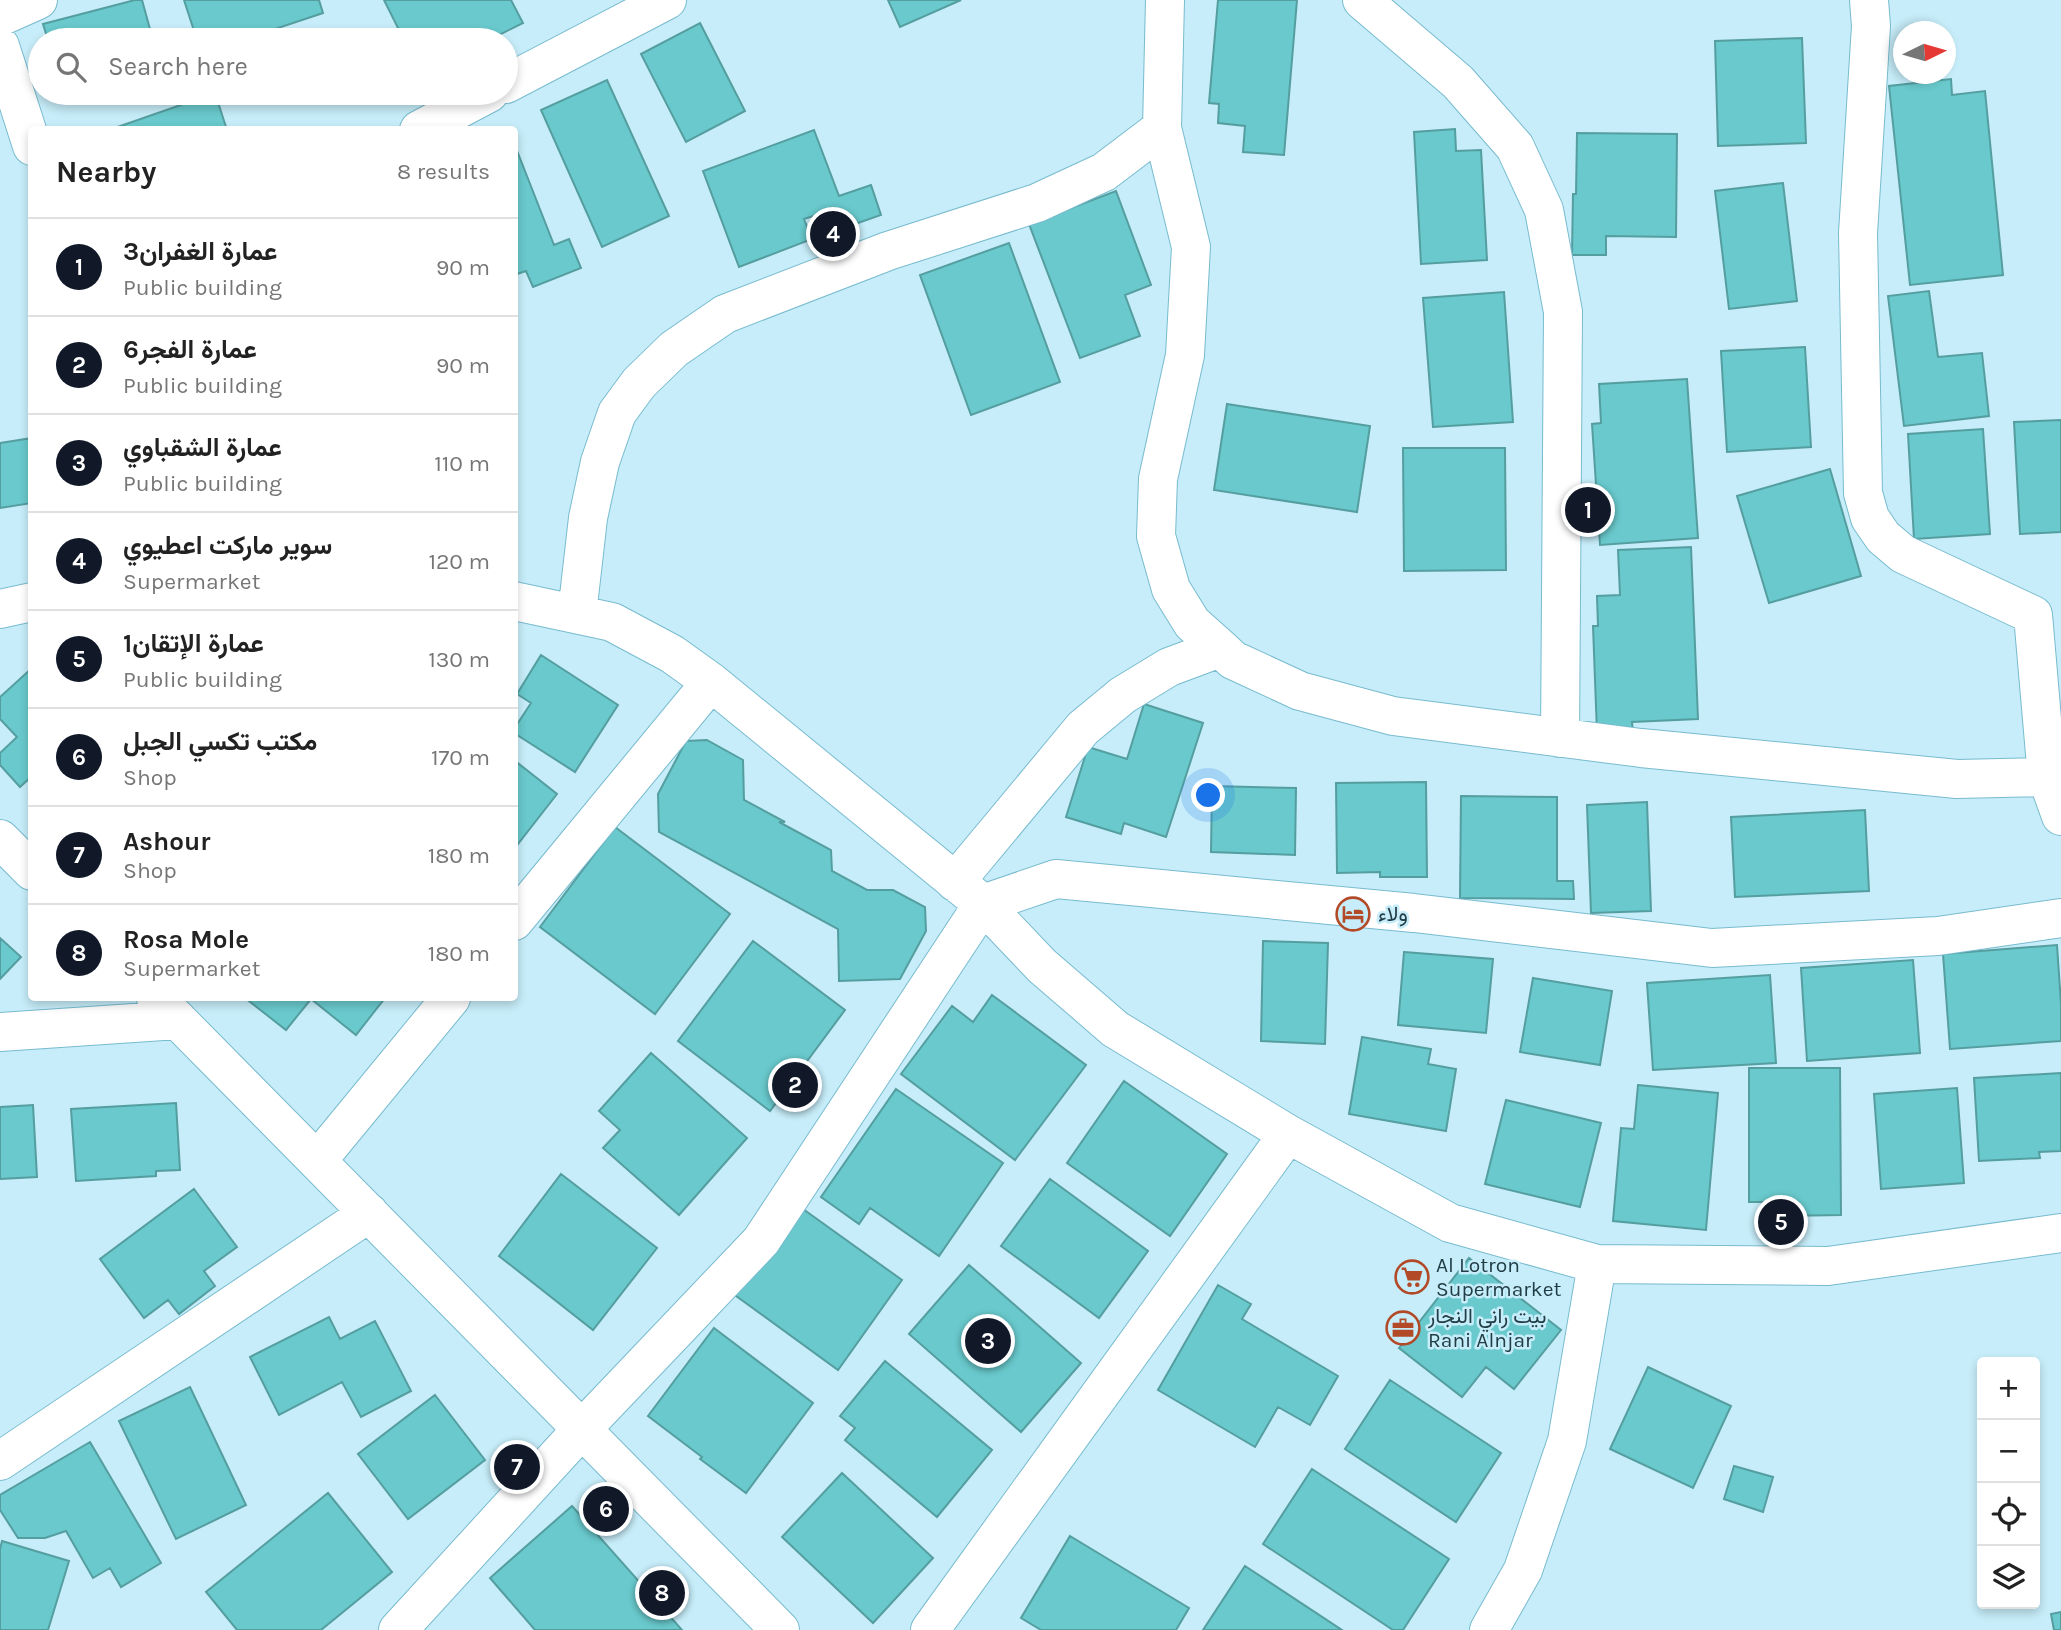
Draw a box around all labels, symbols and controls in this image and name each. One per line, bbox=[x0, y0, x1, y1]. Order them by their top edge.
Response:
north arrow bbox=[1893, 21, 1956, 84]
search box bbox=[28, 28, 518, 105]
icon: search bbox=[52, 48, 90, 86]
text: Search here bbox=[108, 51, 248, 82]
text: Nearby bbox=[56, 154, 156, 190]
text: 8 results bbox=[397, 158, 490, 185]
pin: 4 bbox=[810, 208, 856, 260]
text: عمارة الغفران3 bbox=[123, 236, 277, 267]
text: 1 bbox=[75, 254, 83, 281]
text: 90 m bbox=[436, 254, 490, 281]
text: Public building bbox=[123, 274, 282, 301]
text: عمارة الفجر6 bbox=[123, 334, 257, 365]
text: 2 bbox=[72, 352, 86, 379]
text: 90 m bbox=[436, 352, 490, 379]
text: Public building bbox=[123, 372, 282, 399]
text: عمارة الشقباوي bbox=[123, 432, 282, 463]
text: 3 bbox=[72, 450, 86, 477]
text: 110 m bbox=[434, 450, 490, 477]
text: Public building bbox=[123, 470, 282, 497]
pin: 1 bbox=[1565, 484, 1611, 536]
text: سوير ماركت اعطيوي bbox=[123, 530, 332, 561]
text: 4 bbox=[72, 548, 86, 575]
text: 120 m bbox=[428, 548, 490, 575]
text: Supermarket bbox=[123, 568, 260, 595]
text: عمارة الإتقان1 bbox=[123, 628, 264, 659]
text: 5 bbox=[72, 646, 86, 673]
text: 130 m bbox=[428, 646, 490, 673]
text: Public building bbox=[123, 666, 282, 693]
text: مكتب تكسي الجبل bbox=[123, 726, 317, 757]
text: 6 bbox=[72, 744, 86, 771]
text: 170 m bbox=[431, 744, 490, 771]
text: Shop bbox=[123, 764, 177, 791]
your location bbox=[1191, 778, 1225, 812]
text: Ashour bbox=[123, 826, 210, 857]
text: 7 bbox=[73, 842, 85, 869]
text: 180 m bbox=[428, 842, 490, 869]
text: Shop bbox=[123, 857, 177, 884]
hotel icon: ولاء bbox=[1334, 895, 1372, 933]
place label: ولاء bbox=[1378, 902, 1408, 927]
text: Rosa Mole bbox=[123, 924, 249, 955]
text: 8 bbox=[72, 940, 86, 967]
text: 180 m bbox=[428, 940, 490, 967]
text: Supermarket bbox=[123, 955, 260, 982]
pin: 2 bbox=[772, 1059, 818, 1111]
pin: 5 bbox=[1758, 1196, 1804, 1248]
place label: Al Lotron Supermarket bbox=[1436, 1253, 1561, 1301]
supermarket icon: Al Lotron Supermarket bbox=[1393, 1258, 1431, 1296]
place label: بيت راني النجار Rani Alnjar bbox=[1427, 1304, 1547, 1352]
office icon: بيت راني النجار Rani Alnjar bbox=[1384, 1309, 1422, 1347]
pin: 3 bbox=[965, 1315, 1011, 1367]
map controls bbox=[1977, 1357, 2040, 1609]
button: + bbox=[1977, 1357, 2040, 1420]
button: − bbox=[1977, 1420, 2040, 1483]
pin: 7 bbox=[494, 1441, 540, 1493]
pin: 6 bbox=[583, 1483, 629, 1535]
button: locate bbox=[1977, 1483, 2040, 1546]
button: layers bbox=[1977, 1546, 2040, 1609]
pin: 8 bbox=[639, 1567, 685, 1619]

